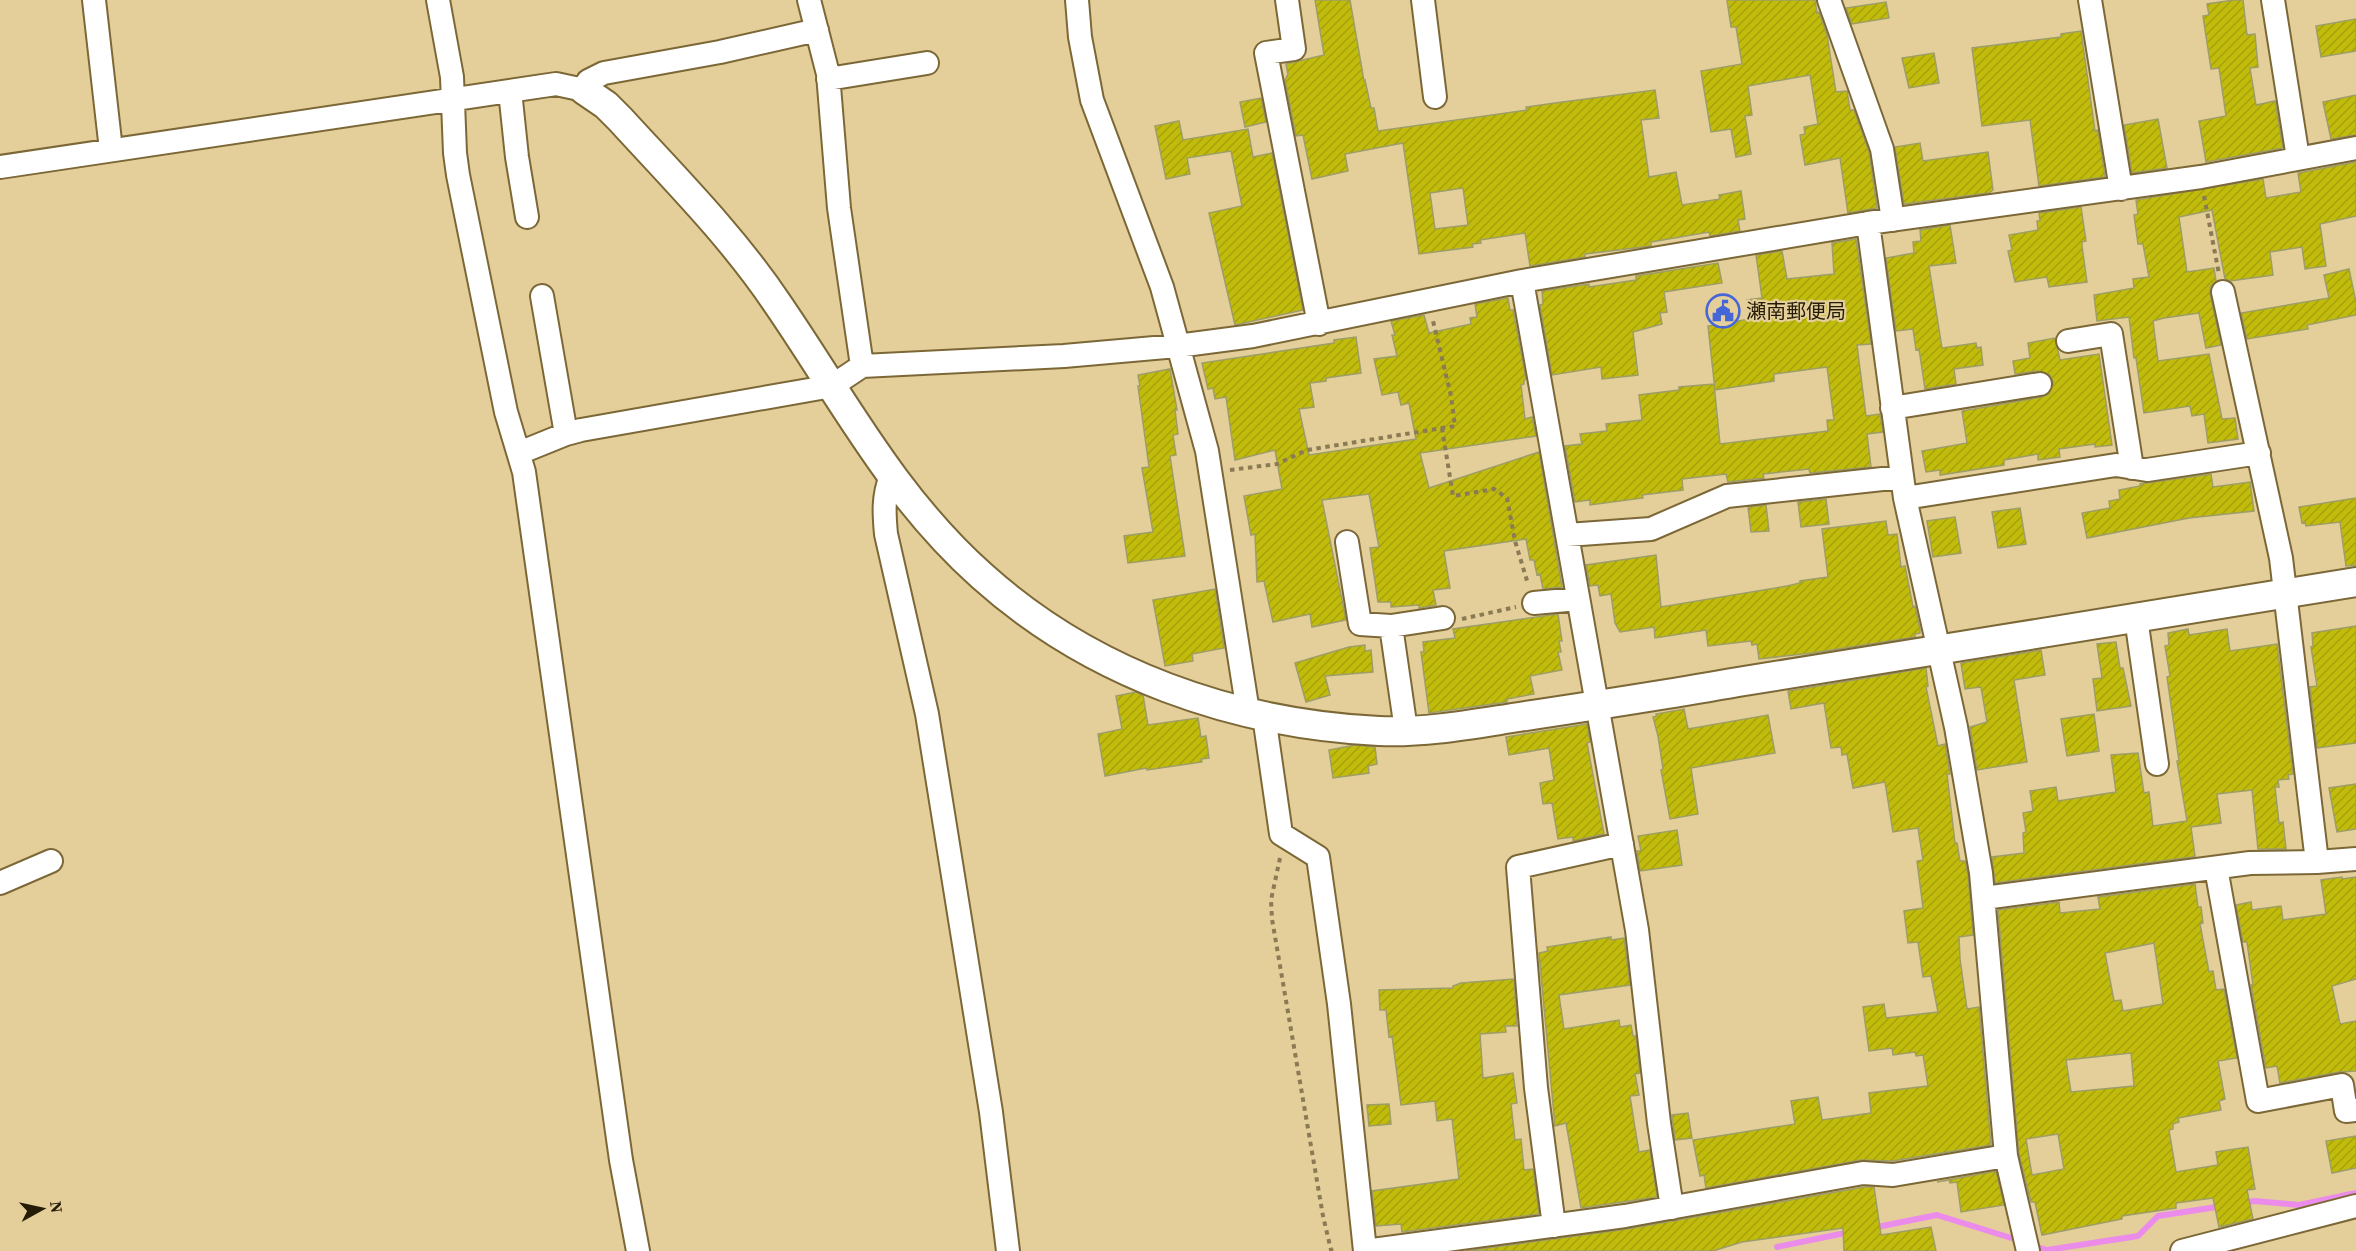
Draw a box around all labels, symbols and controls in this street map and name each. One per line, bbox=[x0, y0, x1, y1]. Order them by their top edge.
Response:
public building icon: 瀬南郵便局 bbox=[1705, 293, 1741, 329]
place label: 瀬南郵便局 bbox=[1746, 297, 1846, 325]
north arrow bbox=[12, 1179, 72, 1239]
text: N bbox=[45, 1200, 69, 1215]

